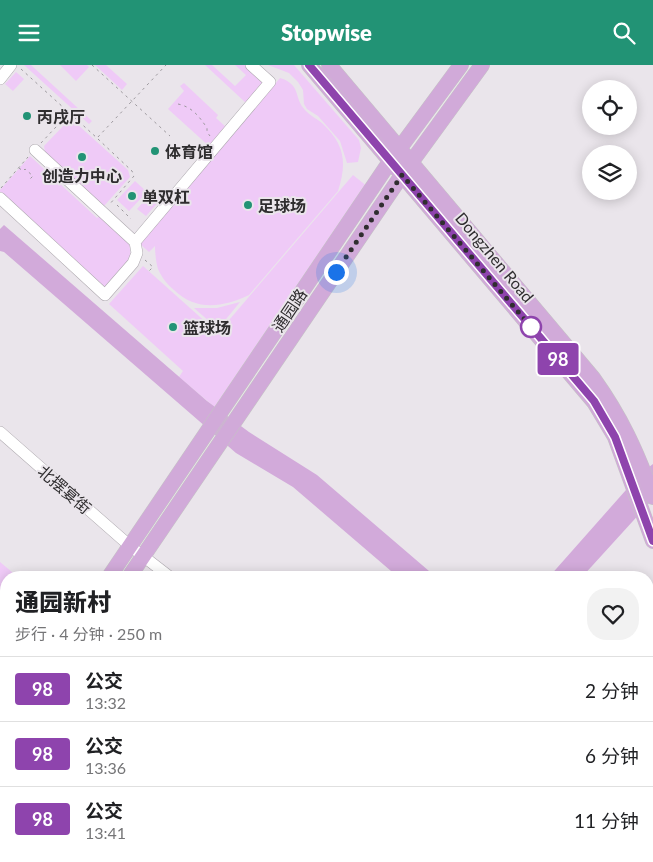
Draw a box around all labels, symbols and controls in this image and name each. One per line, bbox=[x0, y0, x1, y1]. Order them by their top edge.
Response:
icon: menu bbox=[15, 19, 43, 47]
text: Stopwise bbox=[281, 19, 372, 46]
icon: search bbox=[610, 19, 638, 47]
map controls bbox=[582, 80, 637, 200]
button: locate bbox=[582, 80, 637, 135]
place label: 丙戌厅 bbox=[37, 107, 85, 126]
marker: 丙戌厅 bbox=[21, 110, 33, 122]
place label: 体育馆 bbox=[165, 142, 213, 161]
marker: 体育馆 bbox=[149, 145, 161, 157]
button: layers bbox=[582, 145, 637, 200]
marker: 创造力中心 bbox=[76, 151, 88, 163]
place label: 创造力中心 bbox=[42, 166, 122, 185]
place label: 单双杠 bbox=[142, 187, 190, 206]
marker: 单双杠 bbox=[126, 190, 138, 202]
place label: 足球场 bbox=[258, 196, 306, 215]
marker: 足球场 bbox=[242, 199, 254, 211]
street label: Dongzhen Road bbox=[452, 208, 538, 306]
your location bbox=[324, 260, 349, 285]
street label: 通园路 bbox=[268, 285, 310, 335]
unlabelled marker bbox=[520, 316, 542, 338]
place label: 篮球场 bbox=[183, 318, 231, 337]
marker: 篮球场 bbox=[167, 321, 179, 333]
line badge: 98 bbox=[536, 343, 580, 375]
text: 98 bbox=[548, 348, 568, 370]
street label: 北摆宴街 bbox=[35, 461, 95, 517]
text: 通园新村 bbox=[15, 587, 111, 616]
button: heart bbox=[587, 588, 639, 640]
text: 步行 · 4 分钟 · 250 m bbox=[15, 624, 162, 643]
text: 公交 bbox=[85, 669, 123, 692]
text: 98 bbox=[32, 678, 53, 700]
text: 2 分钟 bbox=[585, 679, 639, 702]
text: 13:32 bbox=[85, 693, 126, 712]
text: 公交 bbox=[85, 734, 123, 757]
text: 98 bbox=[32, 743, 53, 765]
text: 6 分钟 bbox=[585, 744, 639, 767]
text: 13:36 bbox=[85, 758, 126, 777]
text: 公交 bbox=[85, 799, 123, 822]
text: 98 bbox=[32, 808, 53, 830]
text: 11 分钟 bbox=[574, 809, 639, 832]
text: 13:41 bbox=[85, 823, 126, 842]

